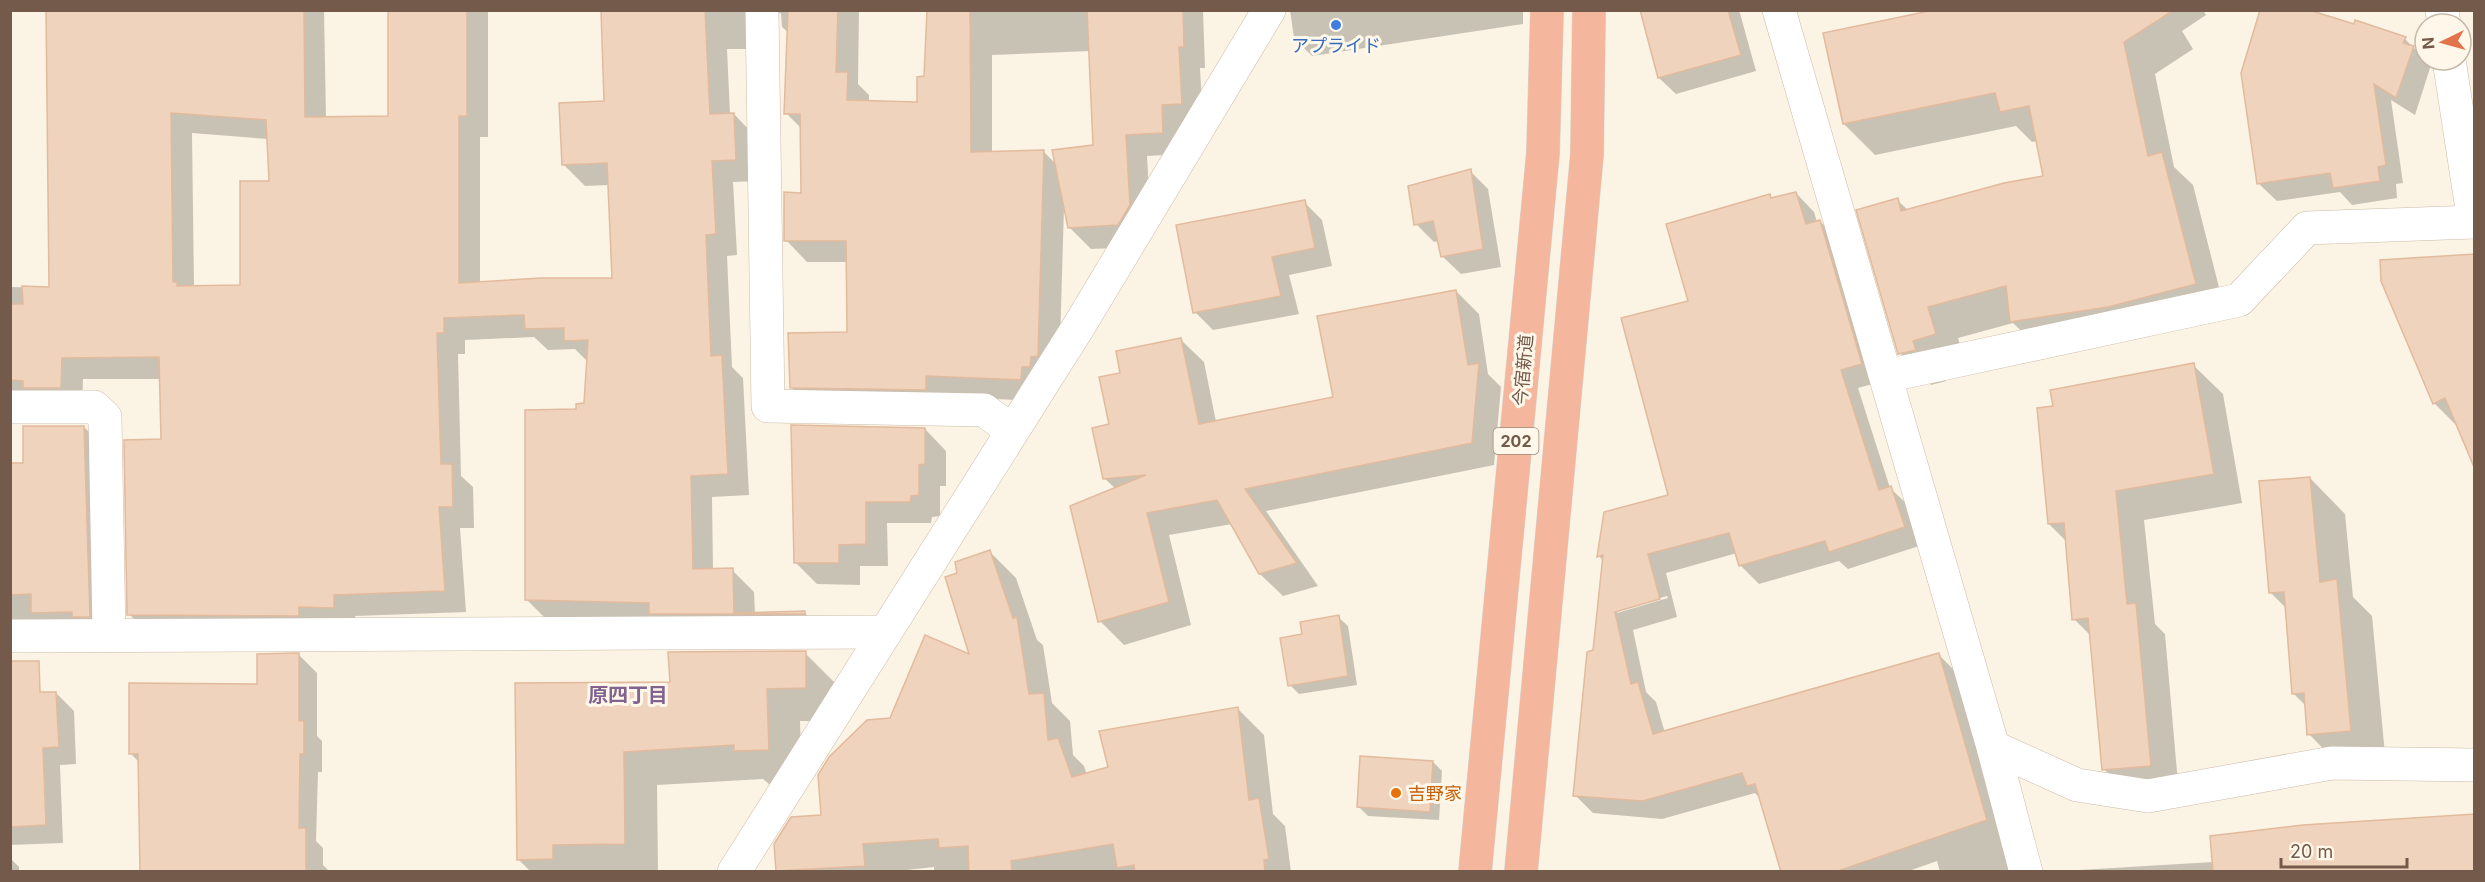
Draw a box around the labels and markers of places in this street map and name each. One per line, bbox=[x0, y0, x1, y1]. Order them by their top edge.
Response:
marker: アプライド bbox=[1329, 18, 1343, 32]
place label: アプライド bbox=[1291, 35, 1381, 56]
place label: 吉野家 bbox=[1408, 783, 1462, 804]
marker: 吉野家 bbox=[1389, 786, 1403, 800]

